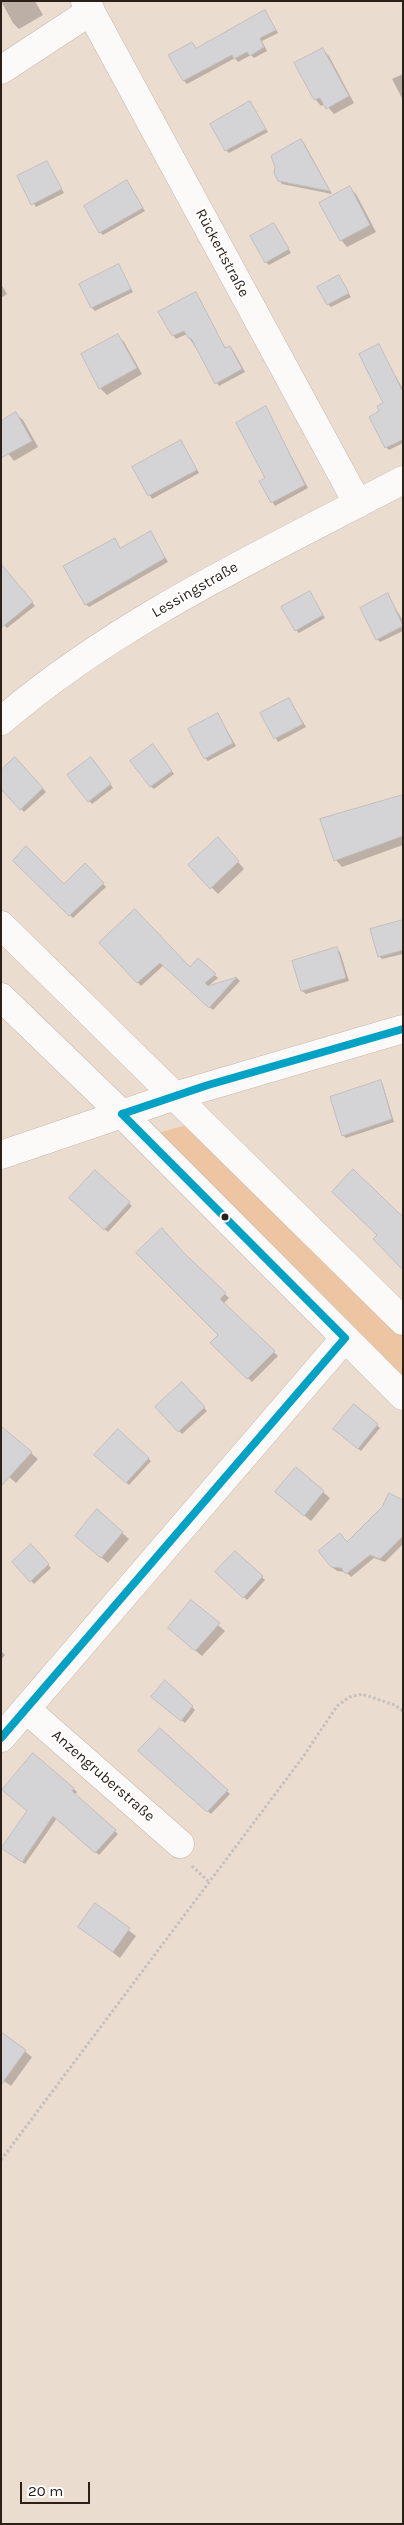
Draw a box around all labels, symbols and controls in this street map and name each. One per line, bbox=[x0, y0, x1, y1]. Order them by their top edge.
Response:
street label: Rückertstraße bbox=[191, 206, 253, 300]
street label: Lessingstraße bbox=[149, 558, 241, 622]
unlabelled marker bbox=[220, 1212, 230, 1222]
street label: Anzengruberstraße bbox=[48, 1726, 158, 1826]
scale bar bbox=[22, 2472, 92, 2504]
text: 20 m bbox=[28, 2482, 63, 2500]

